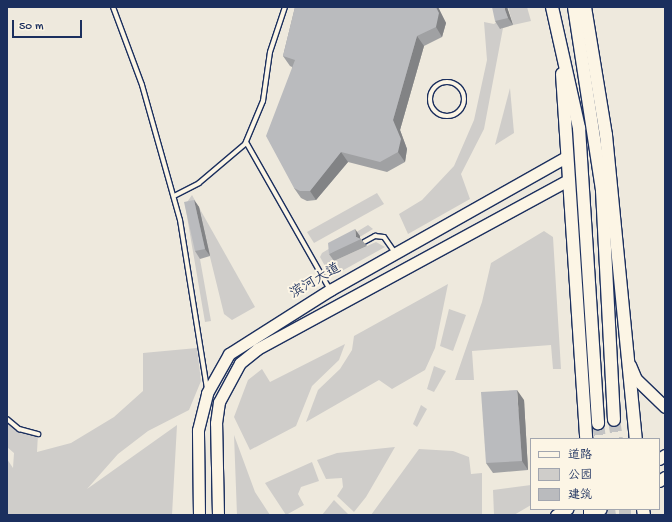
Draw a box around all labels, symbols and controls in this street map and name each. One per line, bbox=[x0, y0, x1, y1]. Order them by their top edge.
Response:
scale bar bbox=[14, 12, 84, 38]
text: 50 m bbox=[19, 20, 44, 34]
street label: 滨河大道 bbox=[288, 261, 344, 303]
legend bbox=[530, 438, 660, 510]
text: 道路 bbox=[568, 449, 592, 463]
text: 公园 bbox=[568, 469, 592, 483]
text: 建筑 bbox=[568, 489, 592, 503]

